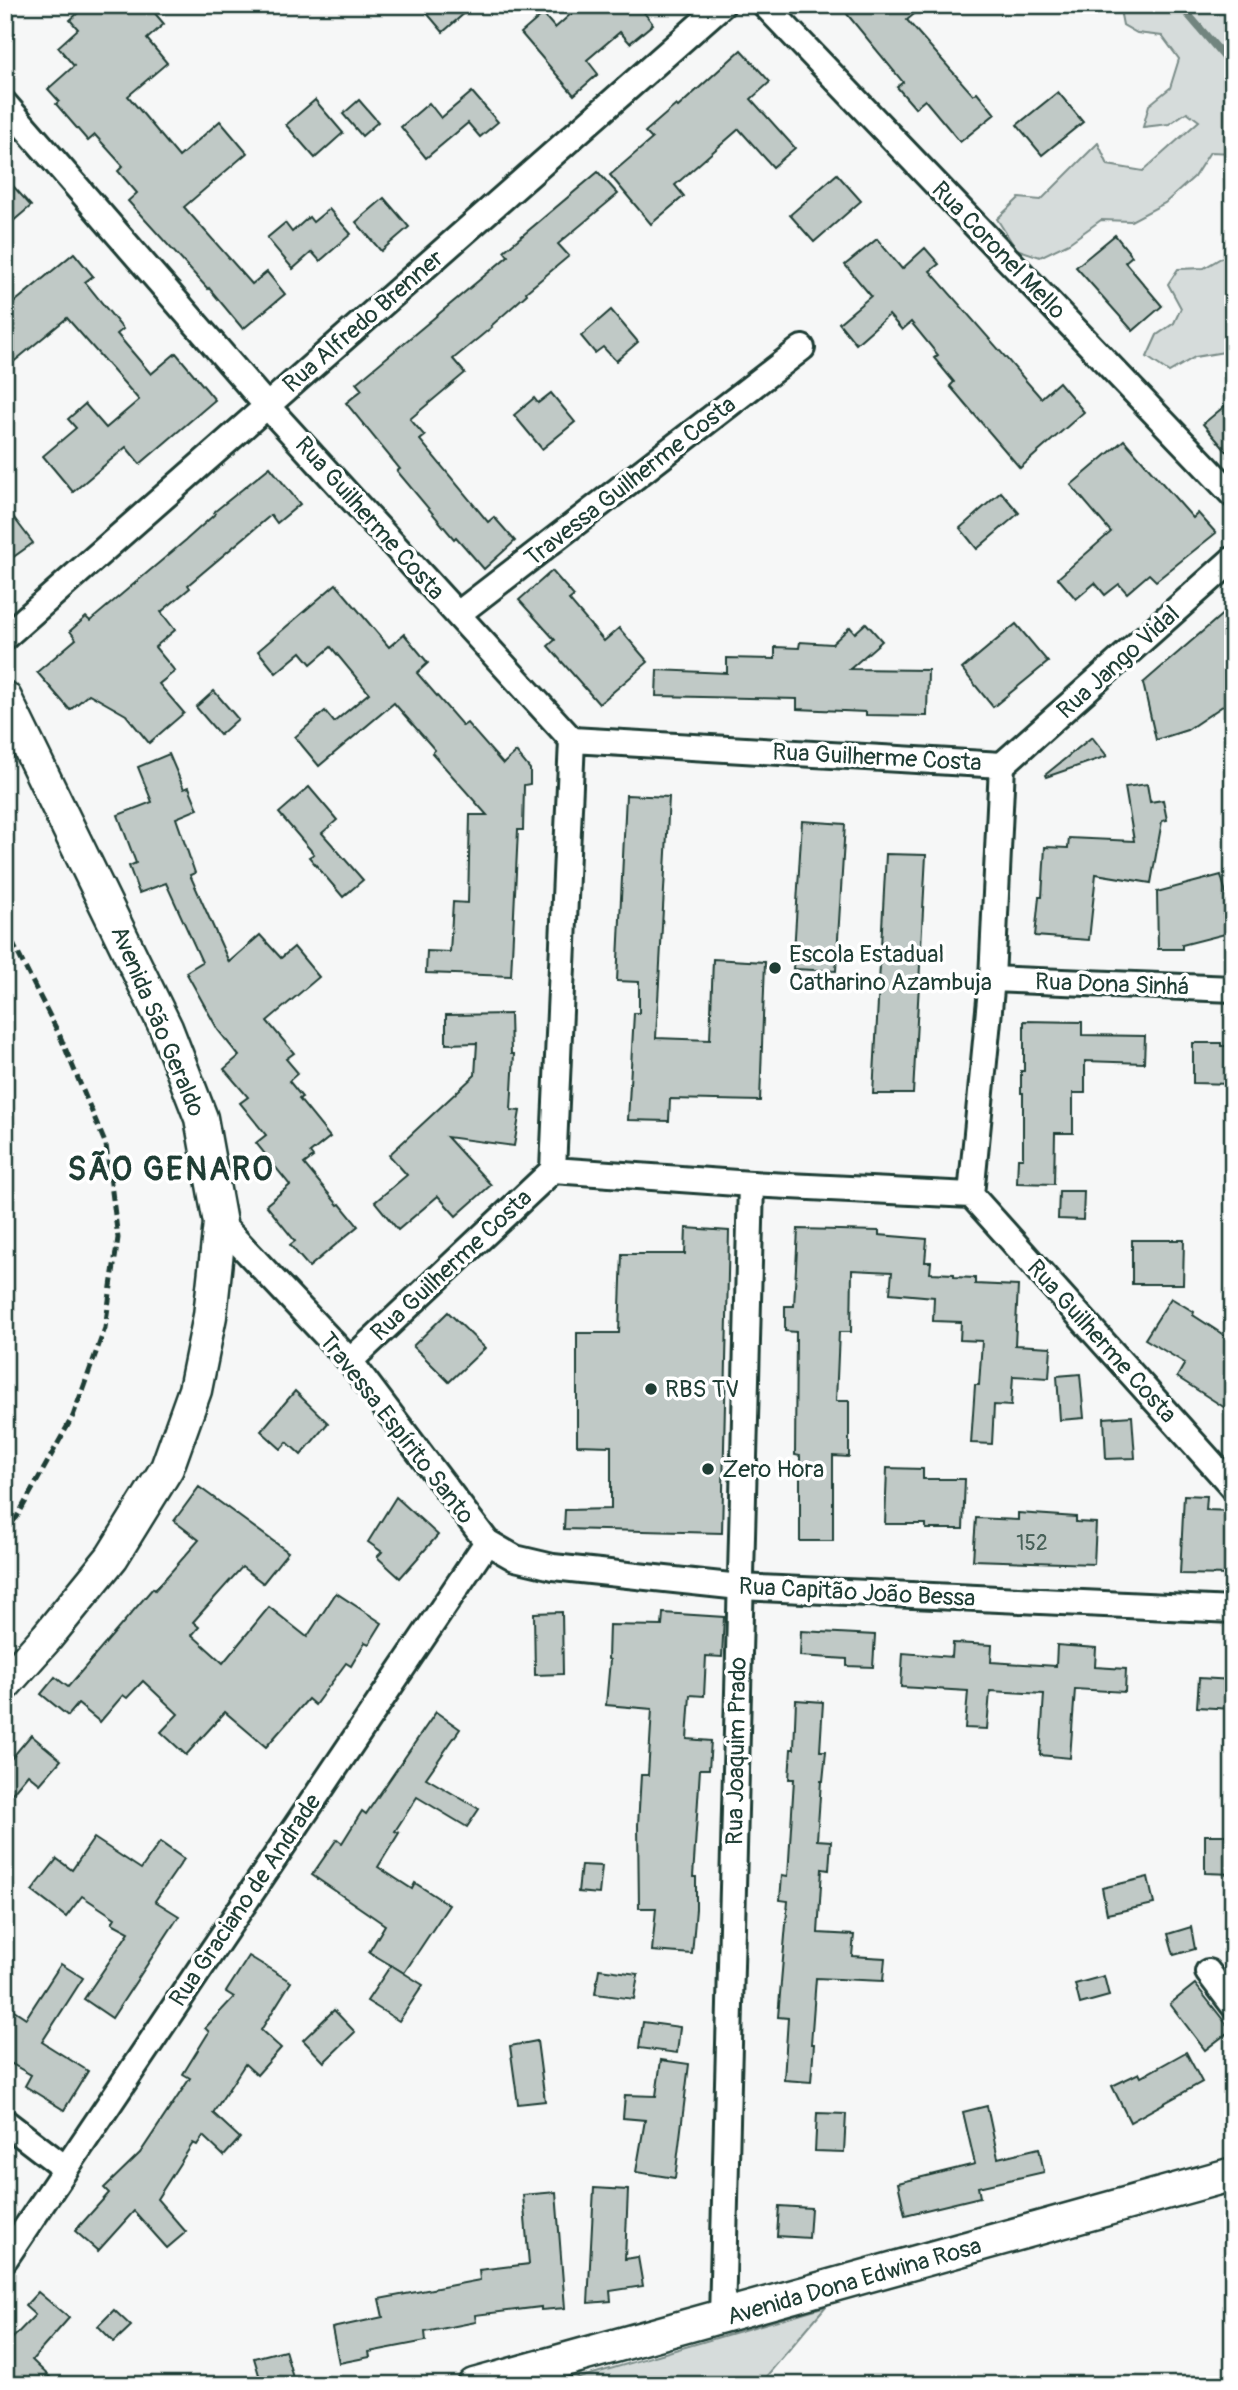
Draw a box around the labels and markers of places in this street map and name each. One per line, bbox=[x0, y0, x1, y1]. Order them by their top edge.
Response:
place label: Escola Estadual Catharino Azambuja bbox=[789, 940, 992, 997]
marker: Escola Estadual Catharino Azambuja bbox=[767, 960, 783, 976]
place label: RBS TV bbox=[665, 1375, 739, 1404]
marker: RBS TV bbox=[643, 1381, 659, 1397]
place label: Zero Hora bbox=[722, 1455, 824, 1484]
marker: Zero Hora bbox=[700, 1461, 716, 1477]

